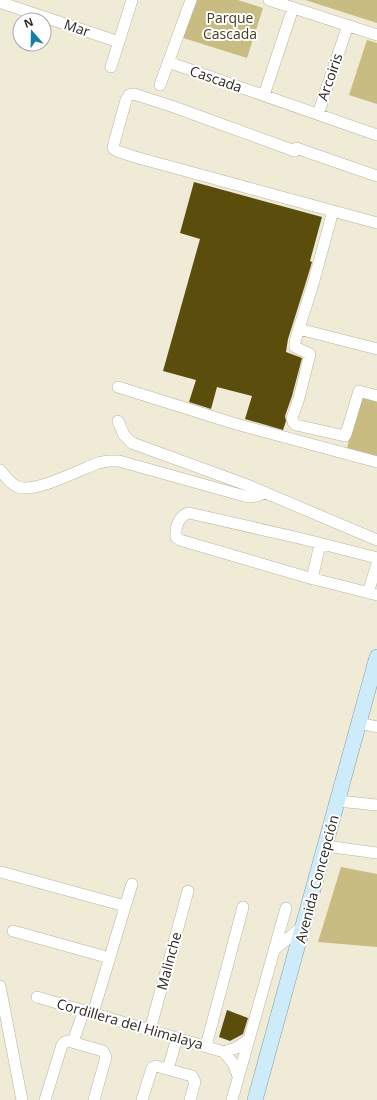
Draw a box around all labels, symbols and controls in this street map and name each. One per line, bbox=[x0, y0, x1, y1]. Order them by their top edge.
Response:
park label: Parque Cascada bbox=[203, 8, 257, 43]
north arrow bbox=[12, 12, 52, 52]
text: N bbox=[22, 14, 35, 31]
street label: Mar bbox=[62, 14, 93, 41]
street label: Arcoiris bbox=[313, 50, 347, 103]
street label: Cascada bbox=[187, 61, 245, 96]
street label: Avenida Concepción bbox=[290, 813, 343, 945]
street label: Malinche bbox=[152, 930, 185, 992]
street label: Cordillera del Himalaya bbox=[55, 994, 206, 1054]

